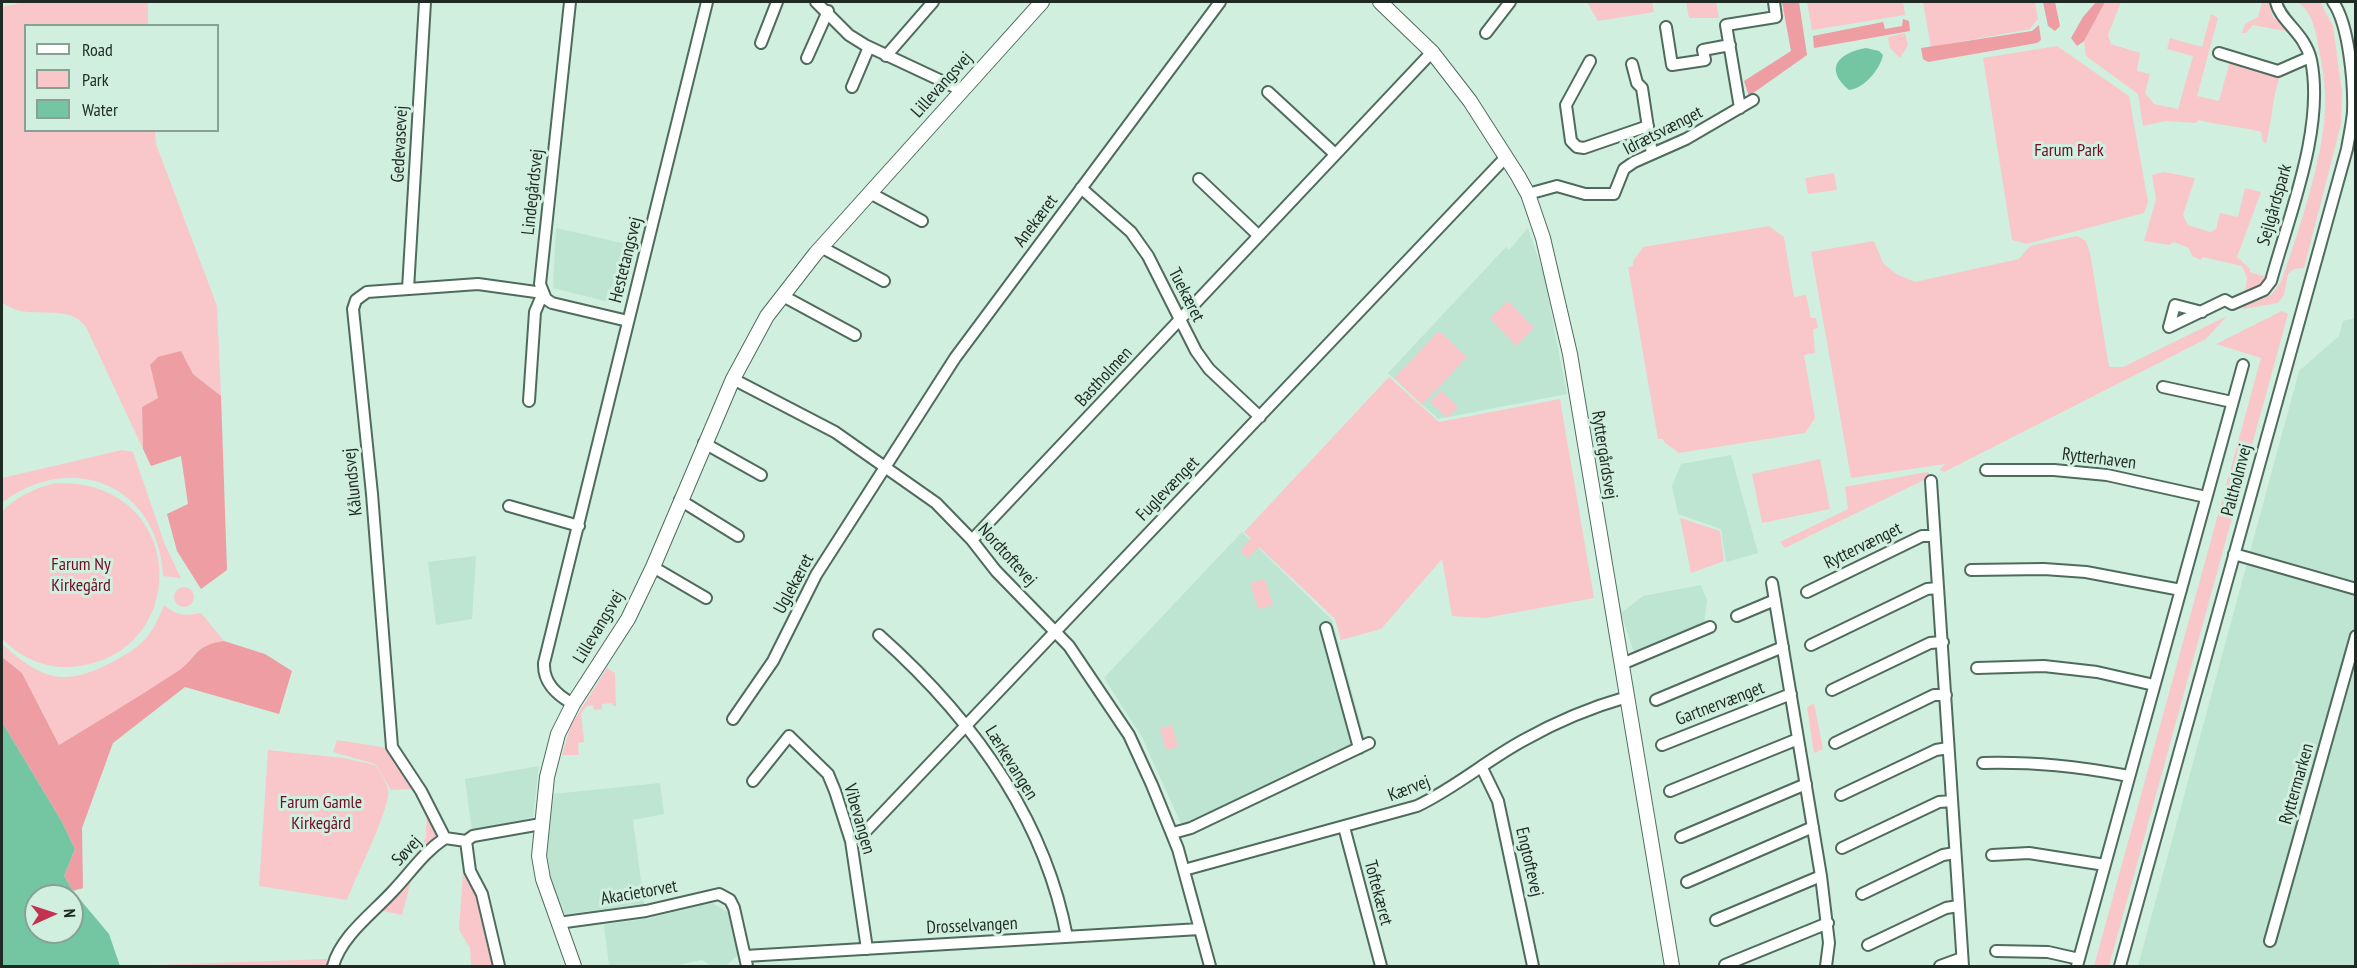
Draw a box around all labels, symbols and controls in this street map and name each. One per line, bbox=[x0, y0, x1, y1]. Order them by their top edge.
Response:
legend bbox=[24, 24, 219, 132]
text: Road bbox=[82, 38, 113, 61]
street label: Lillevangsvej bbox=[907, 48, 977, 122]
text: Park bbox=[82, 68, 109, 91]
text: Water bbox=[82, 98, 118, 121]
street label: Idrætsvænget bbox=[1620, 102, 1706, 160]
street label: Gedevasevej bbox=[387, 105, 413, 183]
park label: Farum Park bbox=[2034, 140, 2104, 162]
street label: Lindegårdsvej bbox=[518, 148, 548, 236]
street label: Sejlgårdspark bbox=[2253, 162, 2297, 248]
street label: Anekæret bbox=[1009, 191, 1063, 251]
street label: Hestetangsvej bbox=[605, 215, 647, 305]
street label: Tuekæret bbox=[1163, 264, 1209, 326]
street label: Bastholmen bbox=[1071, 343, 1137, 411]
street label: Ryttergårdsvej bbox=[1586, 409, 1622, 501]
street label: Paltholmvej bbox=[2217, 442, 2257, 518]
street label: Rytterhaven bbox=[2061, 444, 2137, 474]
street label: Kålundsvej bbox=[339, 447, 367, 517]
street label: Fuglevænget bbox=[1132, 452, 1204, 526]
street label: Ryttervænget bbox=[1821, 518, 1905, 574]
street label: Nordtoftevej bbox=[973, 519, 1041, 591]
street label: Uglekæret bbox=[769, 550, 819, 618]
park label: Farum Ny Kirkegård bbox=[51, 554, 111, 596]
street label: Lillevangsvej bbox=[569, 587, 629, 667]
street label: Gartnervænget bbox=[1673, 677, 1767, 731]
street label: Lærkevangen bbox=[980, 722, 1042, 804]
street label: Ryttermarken bbox=[2275, 741, 2319, 827]
street label: Kærvej bbox=[1385, 771, 1433, 807]
street label: Vibevangen bbox=[839, 781, 879, 857]
park label: Farum Gamle Kirkegård bbox=[280, 792, 362, 834]
street label: Engtoftevej bbox=[1511, 825, 1547, 899]
street label: Søvej bbox=[388, 831, 426, 871]
street label: Toftekæret bbox=[1359, 858, 1397, 928]
street label: Akacietorvet bbox=[599, 876, 679, 910]
north arrow bbox=[24, 884, 84, 944]
text: N bbox=[60, 908, 80, 918]
street label: Drosselvangen bbox=[926, 913, 1018, 939]

